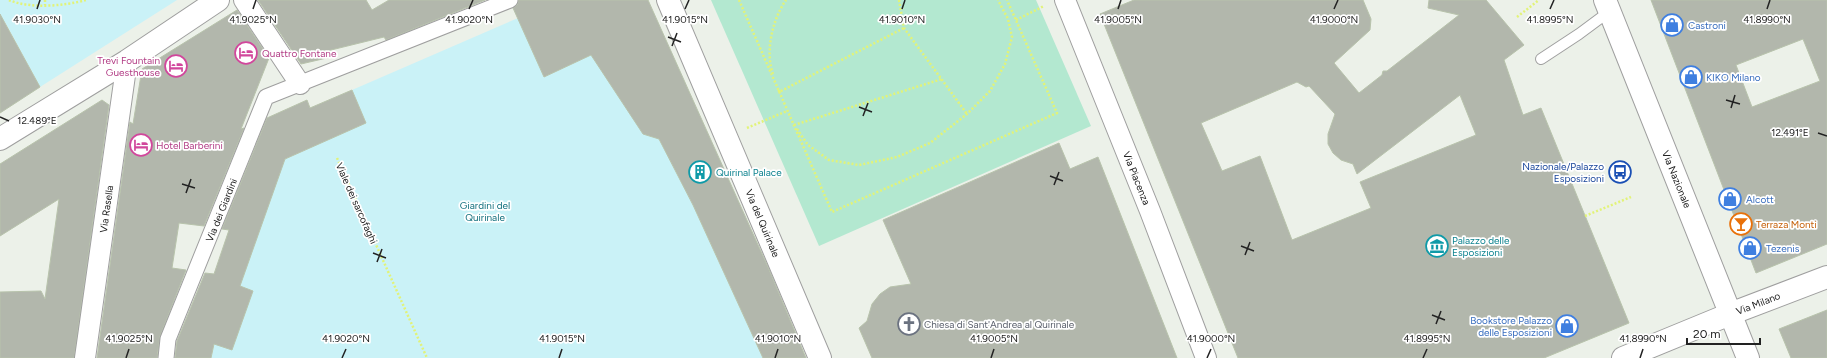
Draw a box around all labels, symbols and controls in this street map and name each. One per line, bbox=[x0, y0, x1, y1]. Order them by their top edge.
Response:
shop icon: Castroni bbox=[1659, 12, 1685, 38]
text: 41.9030°N bbox=[13, 13, 61, 26]
text: 41.9025°N bbox=[229, 13, 277, 26]
text: 41.9020°N bbox=[445, 13, 493, 26]
text: 41.9015°N bbox=[662, 13, 708, 26]
text: 41.9010°N bbox=[879, 13, 925, 26]
text: 41.9005°N bbox=[1094, 13, 1142, 26]
text: 41.9000°N bbox=[1310, 13, 1358, 26]
text: 41.8995°N bbox=[1526, 13, 1574, 26]
text: 41.8990°N bbox=[1743, 13, 1791, 26]
place label: Castroni bbox=[1688, 19, 1726, 32]
hotel icon: Quattro Fontane bbox=[233, 40, 259, 66]
place label: Quattro Fontane bbox=[262, 47, 337, 60]
hotel icon: Trevi Fountain Guesthouse bbox=[163, 53, 189, 79]
place label: Trevi Fountain Guesthouse bbox=[97, 54, 161, 79]
shop icon: KIKO Milano bbox=[1678, 64, 1704, 90]
place label: KIKO Milano bbox=[1706, 71, 1761, 84]
text: 12.489°E bbox=[17, 114, 57, 127]
text: 12.491°E bbox=[1771, 126, 1809, 139]
hotel icon: Hotel Barberini bbox=[128, 132, 154, 158]
place label: Hotel Barberini bbox=[156, 139, 223, 152]
street label: Via Nazionale bbox=[1659, 148, 1694, 210]
street label: Via Piacenza bbox=[1120, 150, 1153, 207]
building icon: Quirinal Palace bbox=[687, 159, 713, 185]
bus stop icon: Nazionale/Palazzo Esposizioni bbox=[1607, 159, 1633, 185]
place label: Nazionale/Palazzo Esposizioni bbox=[1522, 160, 1604, 185]
street label: Viale dei sarcofaghi bbox=[333, 161, 380, 246]
place label: Quirinal Palace bbox=[716, 166, 782, 179]
street label: Via dei Giardini bbox=[203, 176, 240, 244]
street label: Via Rasella bbox=[97, 184, 116, 234]
shop icon: Alcott bbox=[1717, 186, 1743, 212]
street label: Via del Quirinale bbox=[742, 187, 783, 260]
place label: Alcott bbox=[1746, 193, 1774, 206]
park label: Giardini del Quirinale bbox=[460, 199, 510, 224]
bar icon: Terraza Monti bbox=[1728, 211, 1754, 237]
place label: Terraza Monti bbox=[1756, 218, 1817, 231]
museum icon: Palazzo delle Esposizioni bbox=[1424, 233, 1450, 259]
place label: Palazzo delle Esposizioni bbox=[1452, 234, 1510, 259]
shop icon: Tezenis bbox=[1737, 235, 1763, 261]
place label: Tezenis bbox=[1766, 242, 1800, 255]
street label: Via Milano bbox=[1734, 289, 1782, 318]
church icon: Chiesa di Sant'Andrea al Quirinale bbox=[896, 311, 922, 337]
shop icon: Bookstore Palazzo delle Esposizioni bbox=[1554, 313, 1580, 339]
place label: Bookstore Palazzo delle Esposizioni bbox=[1470, 314, 1552, 339]
place label: Chiesa di Sant'Andrea al Quirinale bbox=[924, 318, 1075, 331]
scale bar bbox=[1687, 320, 1760, 346]
text: 20 m bbox=[1693, 327, 1721, 341]
text: 41.9025°N bbox=[105, 332, 153, 345]
text: 41.9020°N bbox=[322, 332, 370, 345]
text: 41.9015°N bbox=[539, 332, 585, 345]
text: 41.9010°N bbox=[755, 332, 801, 345]
text: 41.9005°N bbox=[970, 332, 1018, 345]
text: 41.9000°N bbox=[1187, 332, 1235, 345]
text: 41.8995°N bbox=[1403, 332, 1451, 345]
text: 41.8990°N bbox=[1619, 332, 1667, 345]

